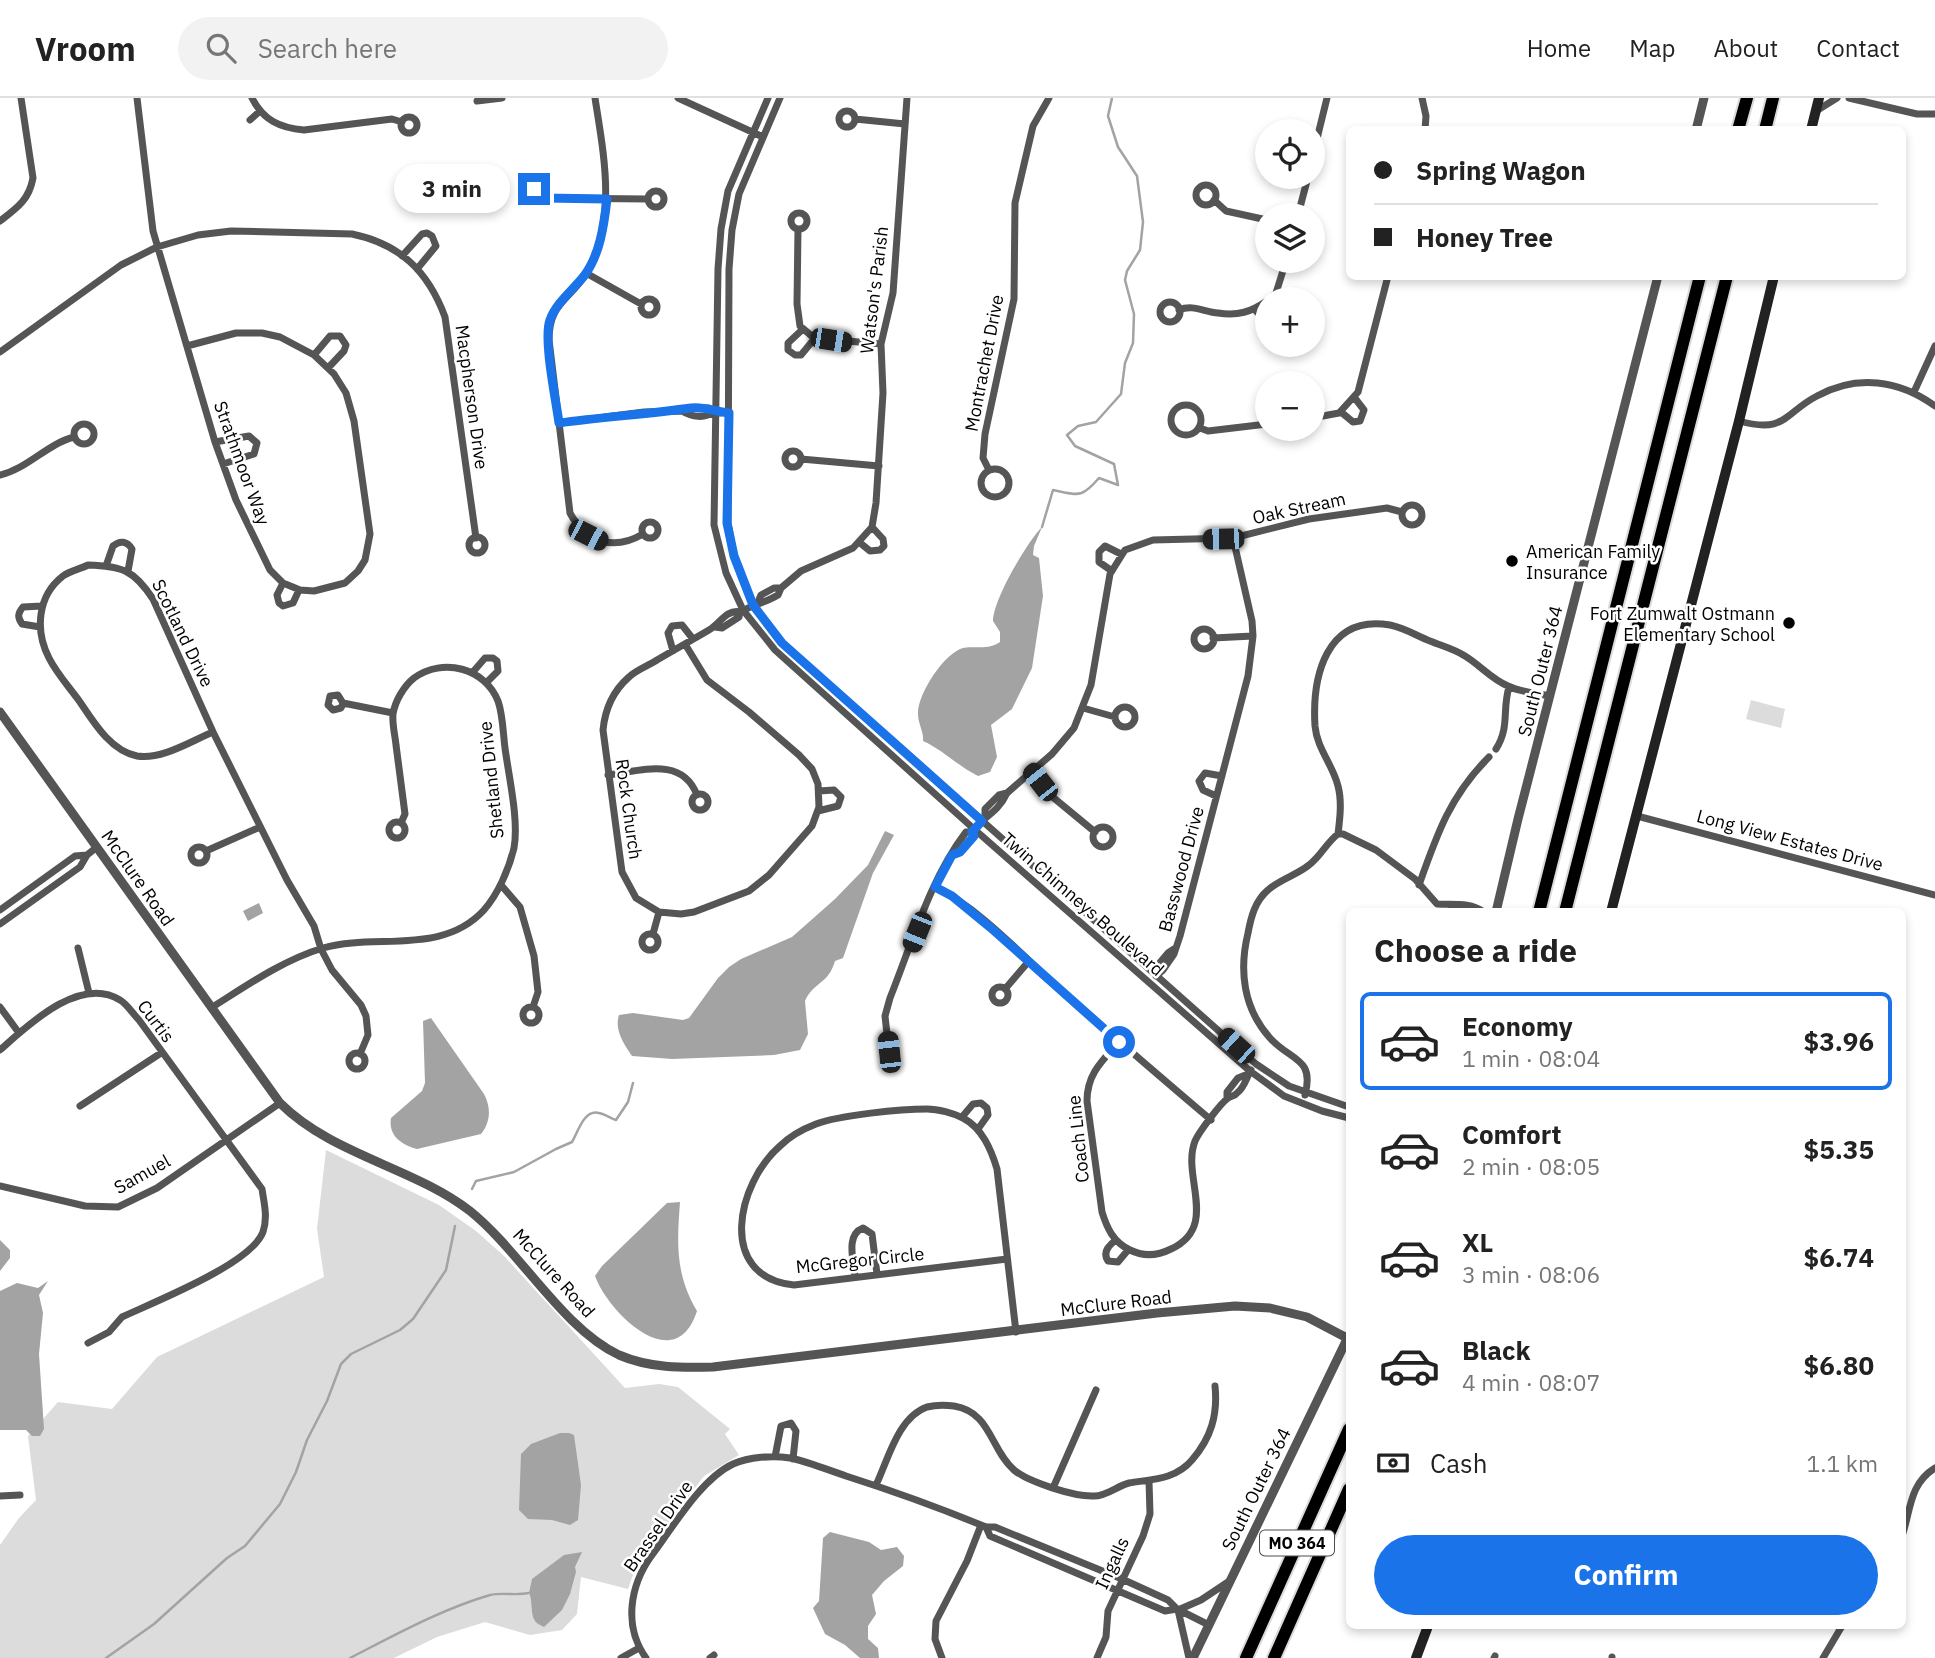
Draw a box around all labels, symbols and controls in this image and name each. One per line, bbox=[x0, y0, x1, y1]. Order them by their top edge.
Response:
search box bbox=[178, 17, 668, 80]
text: Vroom bbox=[35, 27, 136, 70]
icon: search bbox=[202, 29, 240, 67]
text: Search here bbox=[258, 31, 397, 65]
text: Home bbox=[1527, 32, 1591, 64]
text: Map bbox=[1629, 32, 1675, 64]
text: About bbox=[1713, 32, 1778, 64]
text: Contact bbox=[1816, 32, 1900, 64]
map controls bbox=[1255, 119, 1325, 441]
button: locate bbox=[1255, 119, 1325, 189]
text: Spring Wagon bbox=[1416, 153, 1586, 187]
callout: 3 min bbox=[394, 164, 510, 214]
text: 3 min bbox=[422, 173, 482, 203]
route end bbox=[518, 173, 550, 205]
button: layers bbox=[1255, 203, 1325, 273]
text: Honey Tree bbox=[1416, 220, 1553, 254]
street label: Watson's Parish bbox=[855, 225, 893, 355]
button: + bbox=[1255, 287, 1325, 357]
street label: Montrachet Drive bbox=[959, 293, 1009, 433]
street label: Macpherson Drive bbox=[450, 323, 494, 471]
car bbox=[809, 326, 854, 354]
button: − bbox=[1255, 371, 1325, 441]
street label: Strathmoor Way bbox=[209, 398, 275, 528]
street label: Oak Stream bbox=[1250, 487, 1348, 529]
car bbox=[565, 516, 612, 554]
car bbox=[1202, 528, 1245, 550]
place label: American Family Insurance bbox=[1526, 540, 1660, 584]
marker: American Family Insurance bbox=[1504, 553, 1520, 569]
street label: Scotland Drive bbox=[147, 575, 219, 691]
place label: Fort Zumwalt Ostmann Elementary School bbox=[1590, 602, 1775, 646]
street label: South Outer 364 bbox=[1513, 603, 1567, 739]
marker: Fort Zumwalt Ostmann Elementary School bbox=[1781, 615, 1797, 631]
street label: Shetland Drive bbox=[473, 720, 509, 840]
street label: Rock Church bbox=[611, 757, 647, 861]
car bbox=[1019, 759, 1062, 805]
street label: Basswood Drive bbox=[1153, 804, 1209, 934]
street label: Long View Estates Drive bbox=[1694, 804, 1886, 876]
street label: McClure Road bbox=[96, 826, 180, 930]
street label: Twin Chimneys Boulevard bbox=[997, 827, 1169, 981]
car bbox=[900, 909, 935, 955]
text: Choose a ride bbox=[1374, 929, 1577, 971]
street label: Curtis bbox=[132, 995, 180, 1047]
text: Economy bbox=[1462, 1009, 1573, 1043]
icon: car bbox=[1378, 1010, 1441, 1073]
car bbox=[1214, 1024, 1259, 1068]
text: $3.96 bbox=[1804, 1024, 1874, 1058]
route start bbox=[1103, 1026, 1135, 1058]
car bbox=[877, 1030, 902, 1074]
text: 1 min · 08:04 bbox=[1462, 1043, 1600, 1073]
street label: Coach Line bbox=[1062, 1094, 1094, 1184]
text: Comfort bbox=[1462, 1117, 1561, 1151]
icon: car bbox=[1378, 1118, 1441, 1181]
text: $5.35 bbox=[1804, 1132, 1874, 1166]
street label: Samuel bbox=[110, 1149, 174, 1199]
text: 2 min · 08:05 bbox=[1462, 1151, 1600, 1181]
street label: McClure Road bbox=[508, 1224, 600, 1322]
text: XL bbox=[1462, 1225, 1493, 1259]
icon: car bbox=[1378, 1226, 1441, 1289]
text: $6.74 bbox=[1804, 1240, 1874, 1274]
street label: McGregor Circle bbox=[795, 1242, 925, 1278]
text: 3 min · 08:06 bbox=[1462, 1259, 1600, 1289]
street label: McClure Road bbox=[1059, 1285, 1173, 1321]
text: Black bbox=[1462, 1333, 1530, 1367]
icon: car bbox=[1378, 1334, 1441, 1397]
text: $6.80 bbox=[1804, 1348, 1874, 1382]
text: 4 min · 08:07 bbox=[1462, 1367, 1600, 1397]
street label: South Outer 364 bbox=[1216, 1424, 1296, 1554]
icon: cash bbox=[1374, 1444, 1412, 1482]
text: Cash bbox=[1430, 1446, 1487, 1480]
text: 1.1 km bbox=[1807, 1448, 1878, 1478]
street label: Brassel Drive bbox=[618, 1476, 698, 1576]
road number: MO 364 bbox=[1260, 1530, 1334, 1555]
street label: Ingalls bbox=[1090, 1533, 1134, 1593]
button: Confirm bbox=[1374, 1535, 1878, 1615]

